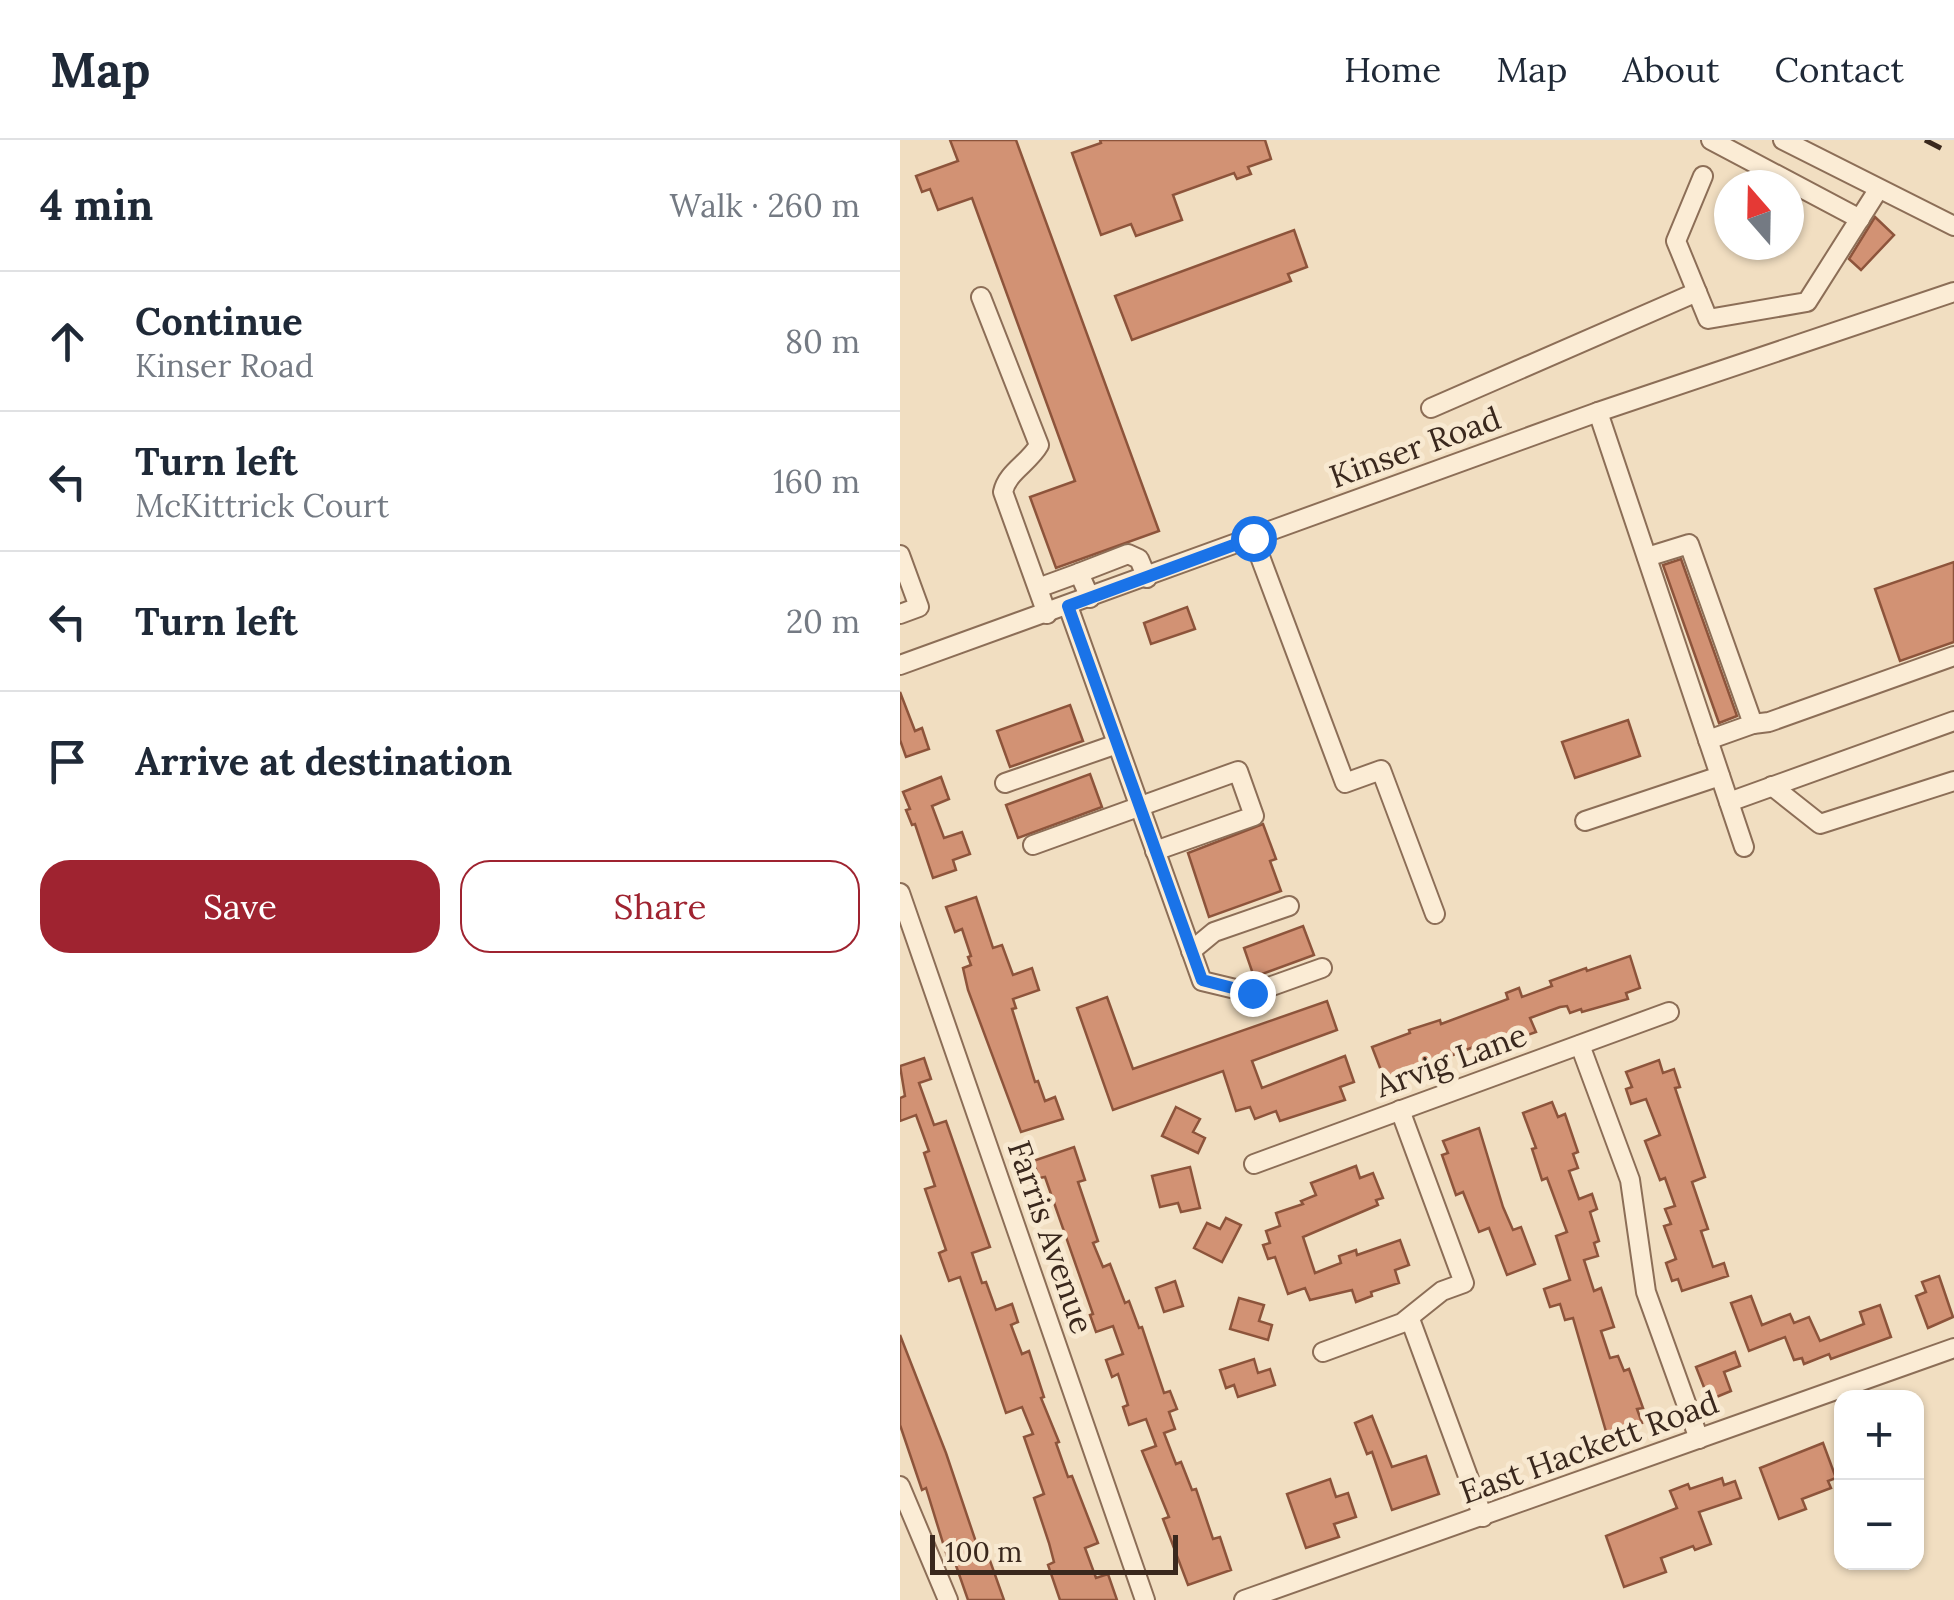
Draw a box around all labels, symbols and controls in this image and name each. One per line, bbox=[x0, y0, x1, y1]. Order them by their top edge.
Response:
text: Map bbox=[50, 39, 150, 100]
text: Home bbox=[1344, 47, 1441, 92]
text: Map bbox=[1496, 47, 1567, 92]
text: About bbox=[1622, 47, 1720, 92]
text: Contact bbox=[1775, 47, 1904, 92]
north arrow bbox=[1714, 170, 1804, 260]
text: 4 min bbox=[40, 178, 153, 232]
text: Walk · 260 m bbox=[670, 185, 860, 226]
text: Continue bbox=[135, 297, 303, 345]
icon: ahead bbox=[40, 314, 95, 369]
text: 80 m bbox=[785, 321, 860, 362]
text: Kinser Road bbox=[135, 345, 314, 386]
street label: Kinser Road bbox=[1324, 397, 1506, 497]
text: Turn left bbox=[135, 437, 298, 485]
icon: left bbox=[40, 454, 95, 509]
text: 160 m bbox=[773, 461, 860, 502]
text: McKittrick Court bbox=[135, 485, 389, 526]
route start bbox=[1231, 516, 1277, 562]
icon: left bbox=[40, 594, 95, 649]
text: Turn left bbox=[135, 597, 298, 645]
text: 20 m bbox=[786, 601, 860, 642]
icon: arrive bbox=[40, 734, 95, 789]
text: Arrive at destination bbox=[135, 737, 512, 785]
button: Save bbox=[40, 860, 440, 953]
button: Share bbox=[460, 860, 860, 953]
route end bbox=[1230, 971, 1276, 1017]
street label: Arvig Lane bbox=[1369, 1014, 1532, 1107]
street label: Farris Avenue bbox=[999, 1135, 1103, 1339]
street label: East Hackett Road bbox=[1454, 1381, 1724, 1513]
map controls bbox=[1834, 1390, 1924, 1570]
button: + bbox=[1834, 1390, 1924, 1480]
button: − bbox=[1834, 1480, 1924, 1570]
scale bar bbox=[930, 1530, 1178, 1574]
text: 100 m bbox=[945, 1534, 1022, 1570]

